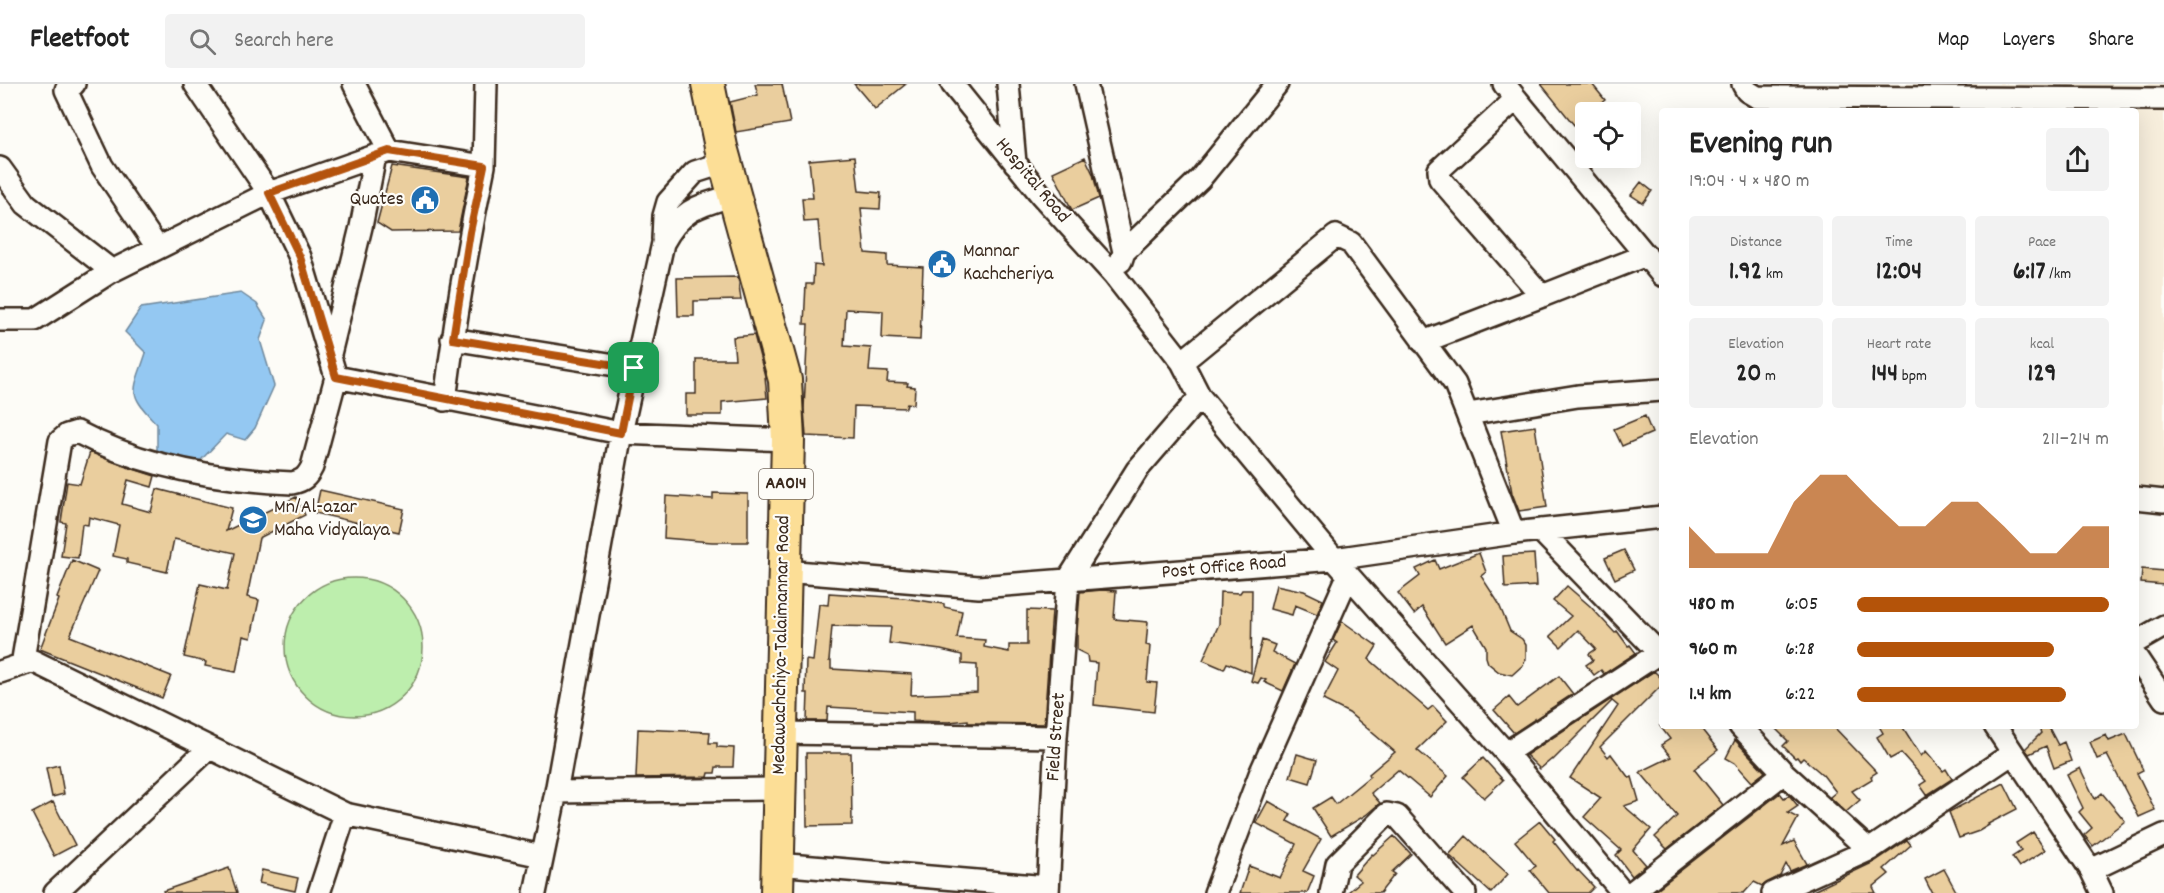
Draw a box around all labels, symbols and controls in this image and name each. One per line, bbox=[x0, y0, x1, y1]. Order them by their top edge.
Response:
search box bbox=[165, 14, 585, 68]
text: Fleetfoot bbox=[30, 21, 129, 61]
icon: search bbox=[186, 25, 219, 58]
text: Search here bbox=[234, 26, 334, 57]
text: Map bbox=[1938, 26, 1969, 56]
text: Layers bbox=[2002, 26, 2055, 56]
text: Share bbox=[2088, 26, 2134, 56]
map controls bbox=[1575, 102, 1641, 168]
button: locate bbox=[1575, 102, 1641, 168]
text: Evening run bbox=[1689, 122, 1833, 169]
button: share bbox=[2046, 128, 2109, 191]
street label: Hospital Road bbox=[988, 132, 1076, 230]
text: 19:04 · 4 × 480 m bbox=[1689, 168, 1810, 196]
public building icon: Quates bbox=[409, 184, 441, 216]
place label: Quates bbox=[350, 186, 404, 214]
text: Distance bbox=[1730, 231, 1782, 254]
text: Time bbox=[1885, 231, 1913, 254]
text: Pace bbox=[2028, 231, 2056, 254]
place label: Mannar Kachcheriya bbox=[963, 238, 1054, 289]
public building icon: Mannar Kachcheriya bbox=[926, 248, 958, 280]
text: 1.92 bbox=[1729, 254, 1762, 291]
text: 12:04 bbox=[1876, 254, 1922, 291]
text: 6:17 bbox=[2013, 254, 2045, 291]
text: km bbox=[1762, 263, 1783, 286]
text: /km bbox=[2045, 263, 2071, 286]
text: Elevation bbox=[1728, 333, 1784, 356]
text: Heart rate bbox=[1867, 333, 1931, 356]
text: kcal bbox=[2030, 333, 2054, 356]
pin bbox=[608, 342, 659, 393]
icon: arrive bbox=[617, 351, 650, 384]
text: 20 bbox=[1736, 356, 1761, 393]
text: 144 bbox=[1871, 356, 1898, 393]
text: 129 bbox=[2028, 356, 2056, 393]
text: m bbox=[1761, 365, 1776, 388]
text: bpm bbox=[1898, 365, 1927, 388]
text: Elevation bbox=[1689, 426, 1759, 454]
text: 211–214 m bbox=[2042, 426, 2109, 454]
road number: AA014 bbox=[759, 469, 813, 499]
place label: Mn/Al-azar Maha Vidyalaya bbox=[274, 494, 391, 545]
school or university icon: Mn/Al-azar Maha Vidyalaya bbox=[237, 504, 269, 536]
street label: Medawachchiya-Talaimannar Road bbox=[766, 515, 798, 775]
street label: Post Office Road bbox=[1160, 549, 1288, 587]
text: 480 m bbox=[1689, 591, 1735, 619]
text: 6:05 bbox=[1785, 591, 1818, 619]
text: 960 m bbox=[1689, 636, 1737, 664]
text: 6:28 bbox=[1785, 636, 1815, 664]
text: 1.4 km bbox=[1689, 681, 1732, 709]
text: 6:22 bbox=[1785, 681, 1816, 709]
street label: Field Street bbox=[1040, 692, 1074, 782]

